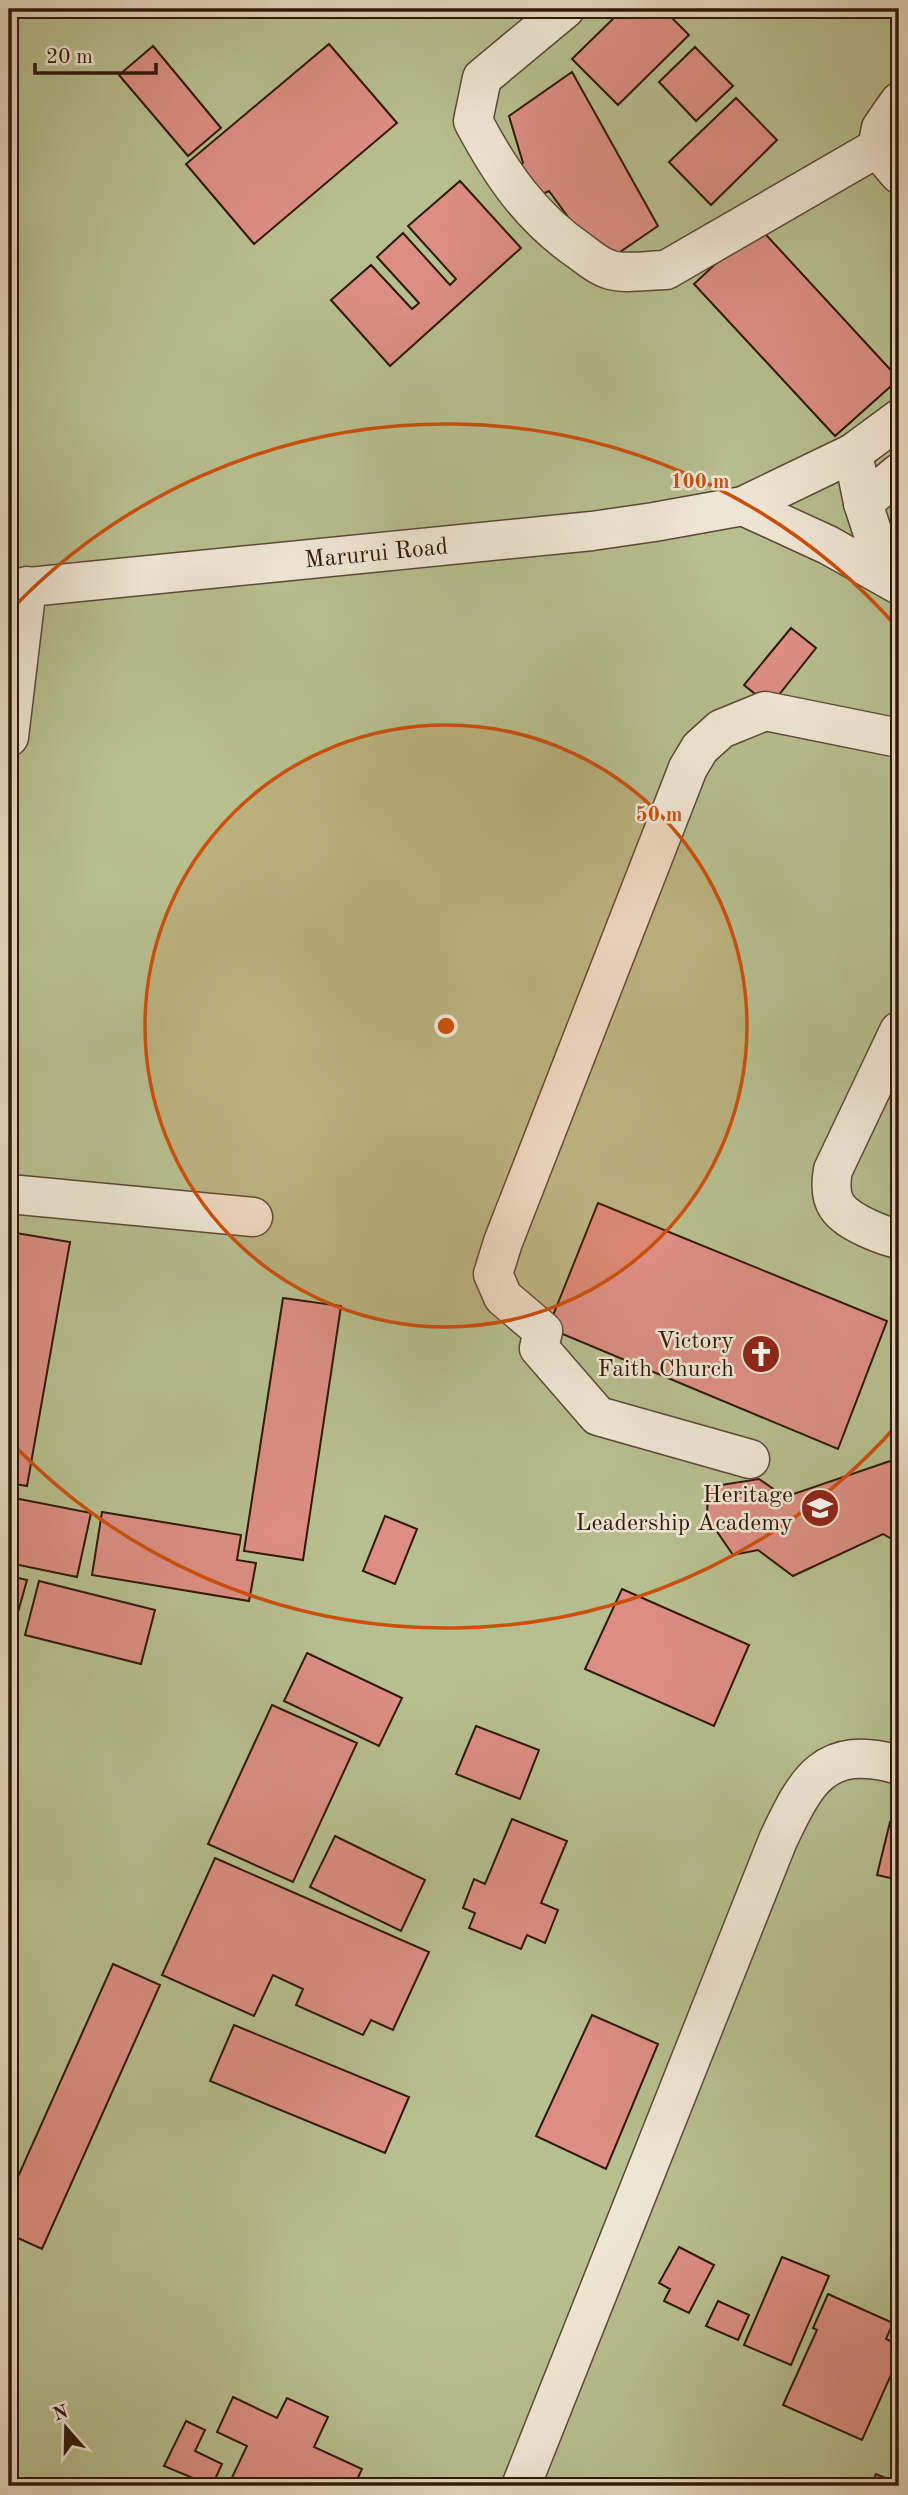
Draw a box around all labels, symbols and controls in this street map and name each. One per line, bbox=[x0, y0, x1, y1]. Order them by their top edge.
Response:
scale bar bbox=[35, 32, 156, 76]
text: 20 m bbox=[46, 47, 93, 68]
text: 100 m bbox=[670, 472, 730, 493]
street label: Marurui Road bbox=[304, 535, 449, 574]
text: 50 m bbox=[635, 805, 683, 826]
centre of rings bbox=[434, 1014, 458, 1038]
place label: Victory Faith Church bbox=[597, 1330, 734, 1382]
church icon: Victory Faith Church bbox=[740, 1333, 782, 1375]
place label: Heritage Leadership Academy bbox=[576, 1484, 793, 1536]
school or university icon: Heritage Leadership Academy bbox=[799, 1487, 841, 1529]
north arrow bbox=[32, 2394, 102, 2464]
text: N bbox=[51, 2403, 72, 2426]

